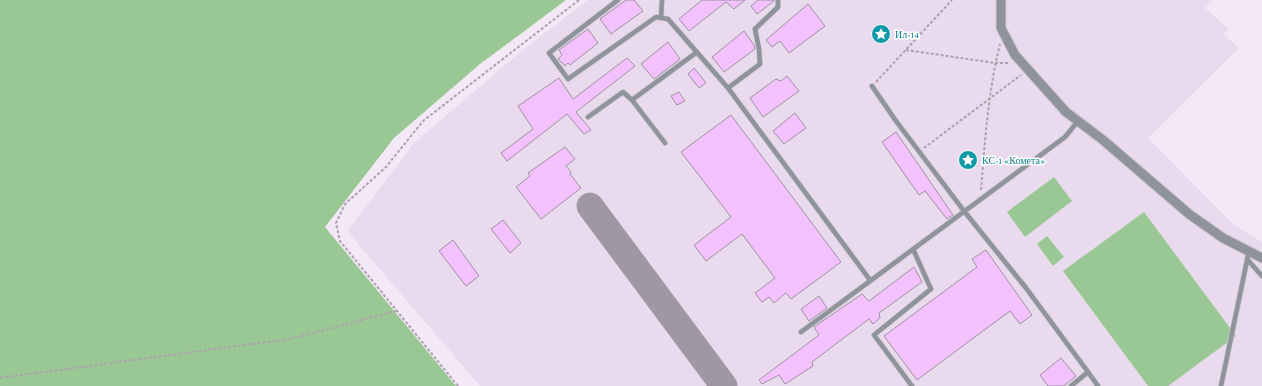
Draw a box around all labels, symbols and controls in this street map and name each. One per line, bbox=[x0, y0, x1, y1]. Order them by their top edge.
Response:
place icon: Ил-14 bbox=[870, 23, 892, 45]
place label: Ил-14 bbox=[895, 29, 919, 40]
place icon: КС-1 «Комета» bbox=[957, 149, 979, 171]
place label: КС-1 «Комета» bbox=[982, 155, 1045, 166]

